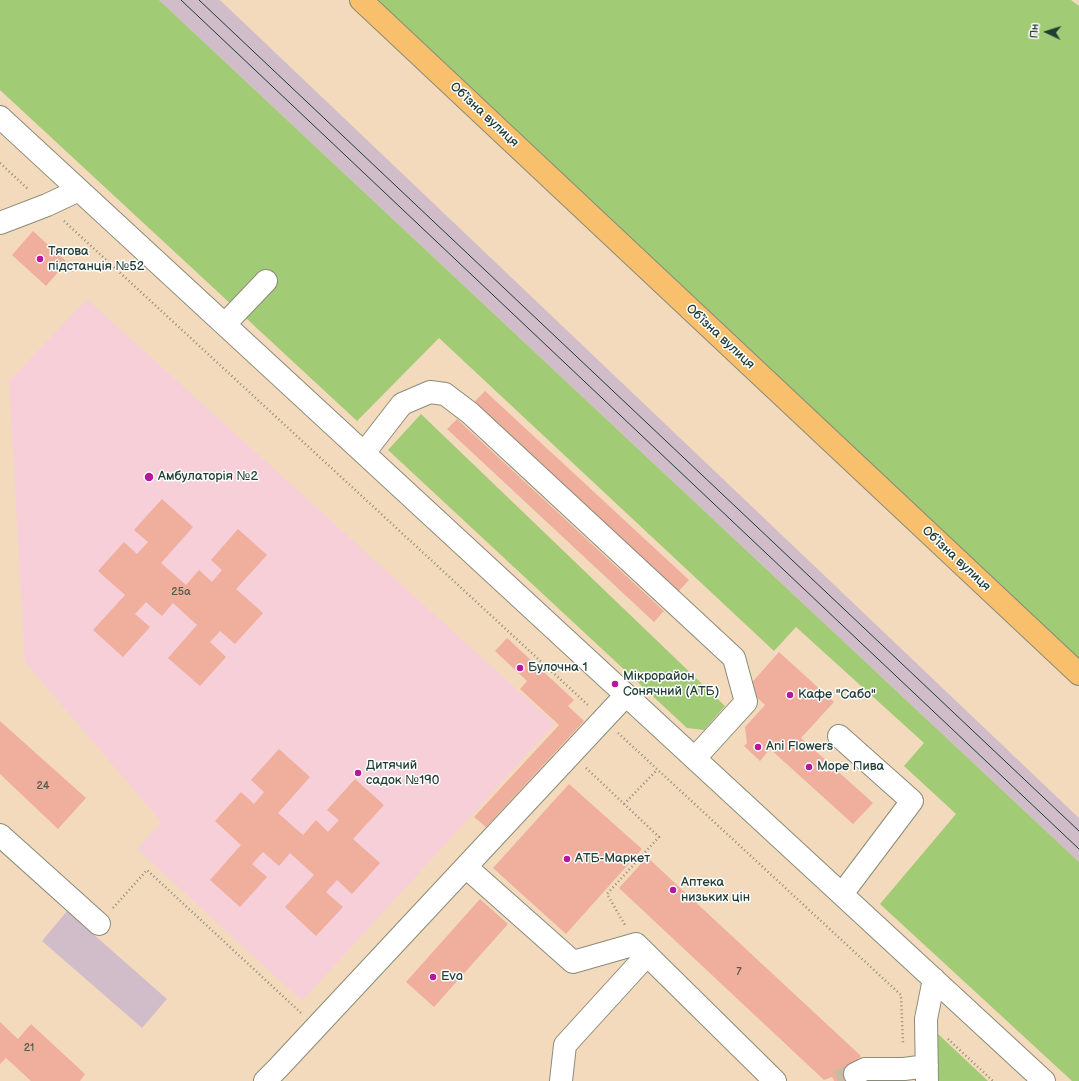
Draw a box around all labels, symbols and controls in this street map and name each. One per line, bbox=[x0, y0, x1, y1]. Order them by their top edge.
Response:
north arrow bbox=[1027, 12, 1067, 52]
text: Пн bbox=[1028, 23, 1042, 39]
street label: Обʼїзна вулиця bbox=[446, 79, 522, 151]
place label: Тягова підстанція №52 bbox=[48, 244, 144, 275]
marker: Тягова підстанція №52 bbox=[35, 254, 45, 264]
street label: Обʼїзна вулиця bbox=[682, 301, 758, 373]
place label: Амбулаторія №2 bbox=[158, 469, 258, 485]
marker: Амбулаторія №2 bbox=[143, 471, 155, 483]
street label: Обʼїзна вулиця bbox=[918, 523, 994, 595]
house number: 25а bbox=[171, 585, 191, 599]
place label: Булочна 1 bbox=[528, 660, 587, 676]
marker: Булочна 1 bbox=[515, 663, 525, 673]
place label: Мікрорайон Сонячний (АТБ) bbox=[623, 669, 719, 700]
marker: Мікрорайон Сонячний (АТБ) bbox=[610, 679, 620, 689]
place label: Кафе "Сабо" bbox=[798, 687, 876, 703]
marker: Кафе "Сабо" bbox=[785, 690, 795, 700]
place label: Ani Flowers bbox=[766, 739, 833, 755]
marker: Ani Flowers bbox=[753, 742, 763, 752]
place label: Дитячий садок №190 bbox=[366, 758, 439, 789]
place label: Море Пива bbox=[817, 759, 884, 775]
marker: Море Пива bbox=[804, 762, 814, 772]
marker: Дитячий садок №190 bbox=[353, 768, 363, 778]
house number: 24 bbox=[36, 779, 50, 793]
place label: АТБ-Маркет bbox=[575, 851, 650, 867]
marker: АТБ-Маркет bbox=[562, 854, 572, 864]
place label: Аптека низьких цін bbox=[681, 875, 750, 906]
marker: Аптека низьких цін bbox=[668, 885, 678, 895]
house number: 7 bbox=[736, 965, 742, 979]
place label: Eva bbox=[441, 969, 463, 985]
marker: Eva bbox=[428, 972, 438, 982]
house number: 21 bbox=[24, 1041, 34, 1055]

